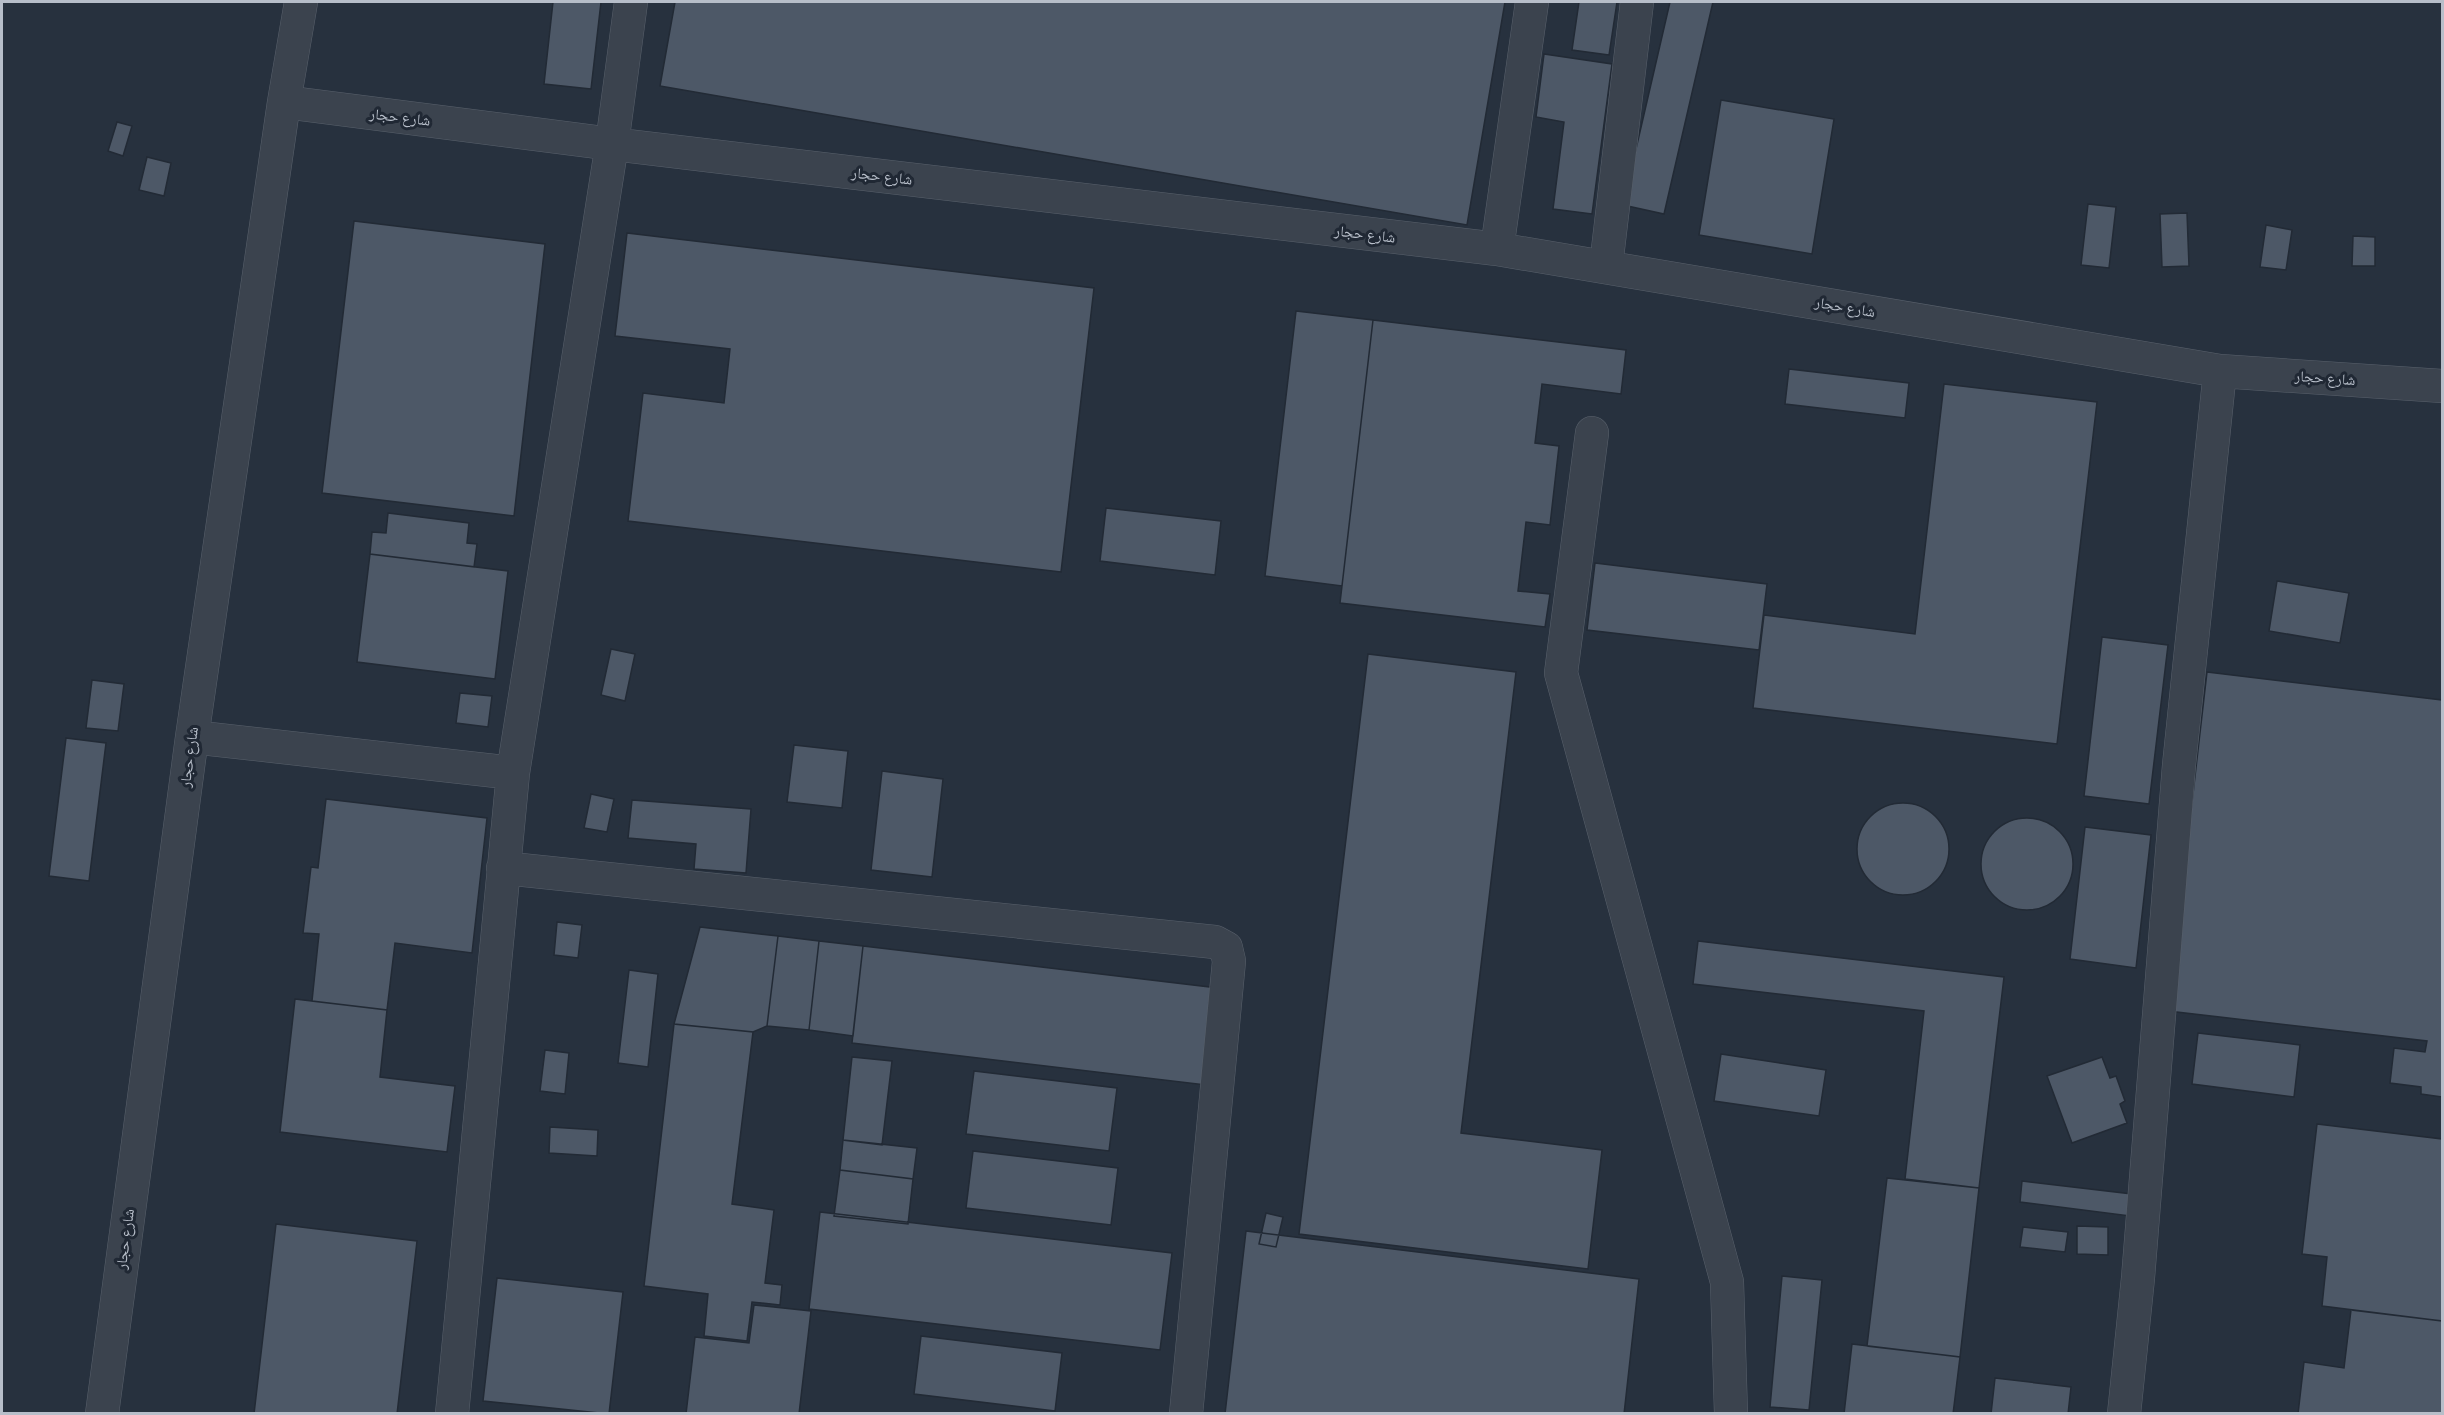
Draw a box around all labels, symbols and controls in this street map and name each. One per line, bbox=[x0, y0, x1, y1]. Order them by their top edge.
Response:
street label: شارع حجار bbox=[367, 104, 432, 131]
street label: شارع حجار bbox=[849, 163, 914, 190]
street label: شارع حجار bbox=[1332, 221, 1397, 248]
street label: شارع حجار bbox=[1812, 293, 1877, 322]
street label: شارع حجار bbox=[2293, 367, 2356, 390]
street label: شارع حجار bbox=[176, 725, 203, 790]
street label: شارع حجار bbox=[112, 1207, 139, 1272]

